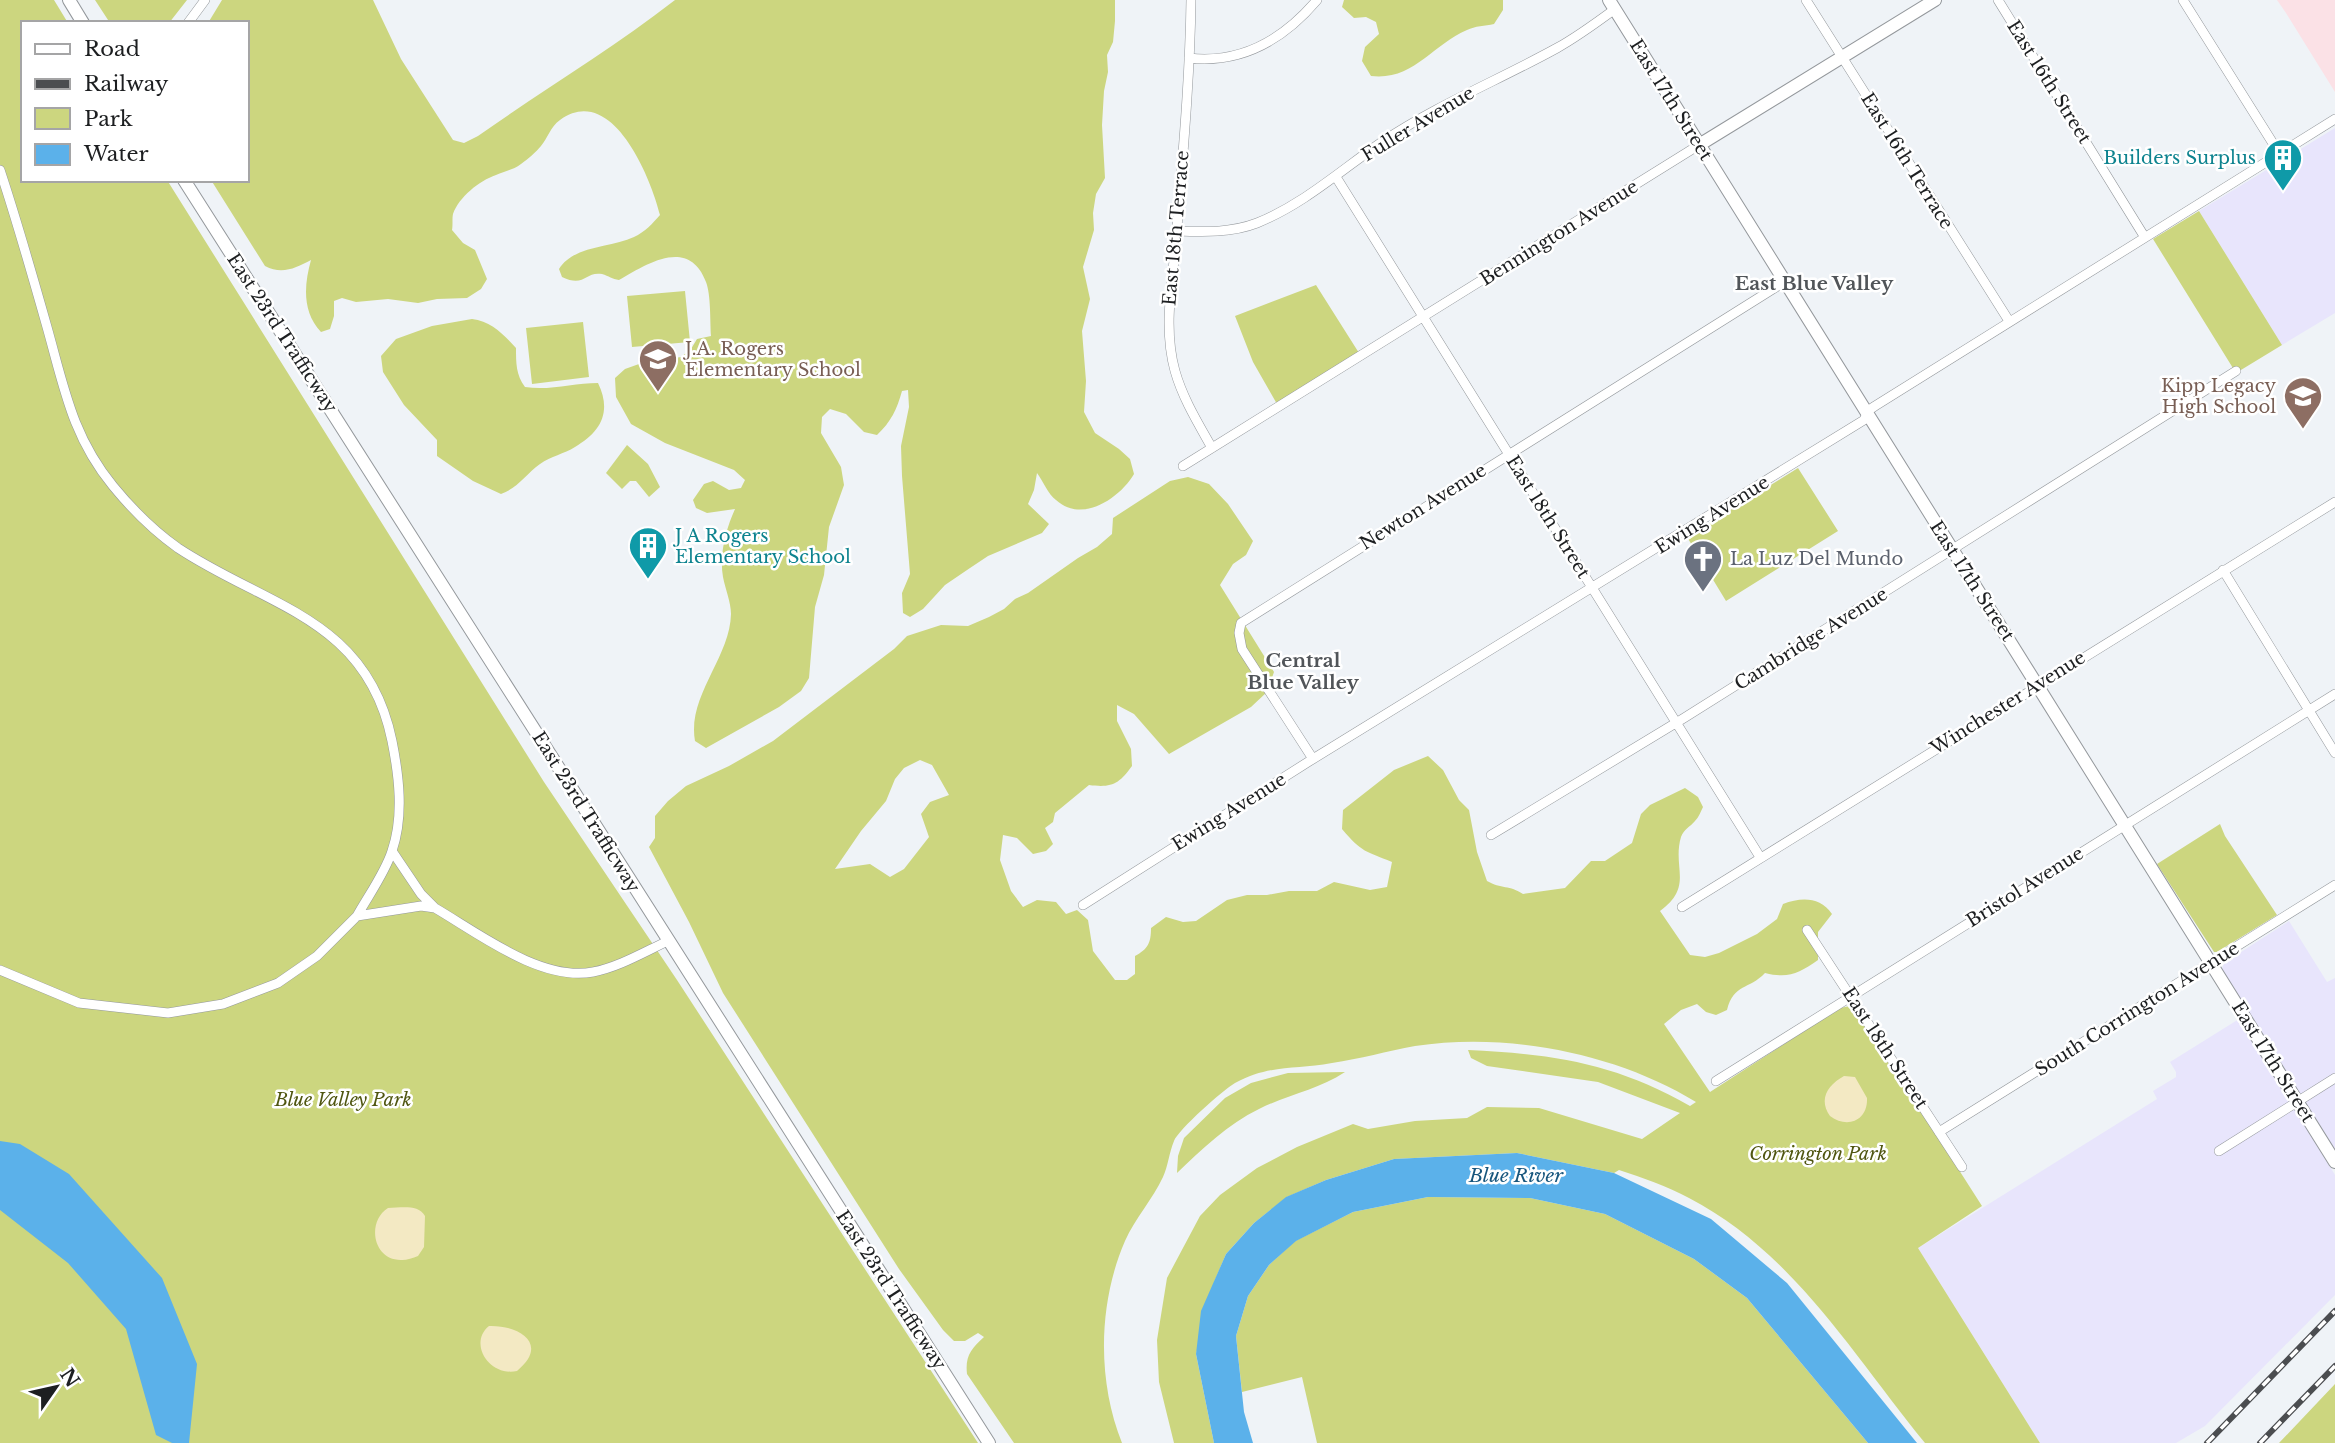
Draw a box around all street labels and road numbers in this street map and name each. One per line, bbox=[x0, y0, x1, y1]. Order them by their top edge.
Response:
street label: East 16th Street bbox=[2002, 16, 2096, 148]
street label: East 17th Street bbox=[1625, 35, 1717, 165]
street label: Fuller Avenue bbox=[1358, 82, 1478, 166]
street label: East 16th Terrace bbox=[1856, 89, 1958, 233]
street label: East 18th Terrace bbox=[1158, 149, 1194, 307]
street label: Bennington Avenue bbox=[1476, 175, 1642, 291]
street label: East 23rd Trafficway bbox=[222, 249, 342, 417]
street label: East 18th Street bbox=[1501, 452, 1595, 583]
street label: Newton Avenue bbox=[1356, 459, 1490, 555]
street label: Ewing Avenue bbox=[1651, 471, 1773, 559]
street label: East 17th Street bbox=[1925, 517, 2019, 645]
street label: Cambridge Avenue bbox=[1730, 583, 1892, 695]
street label: Winchester Avenue bbox=[1926, 646, 2089, 760]
street label: East 23rd Trafficway bbox=[527, 727, 645, 897]
street label: Ewing Avenue bbox=[1168, 768, 1290, 856]
street label: Bristol Avenue bbox=[1962, 842, 2088, 932]
street label: South Corrington Avenue bbox=[2031, 937, 2243, 1081]
street label: East 18th Street bbox=[1837, 983, 1933, 1113]
street label: East 17th Street bbox=[2227, 997, 2319, 1127]
street label: East 23rd Trafficway bbox=[831, 1206, 951, 1374]

